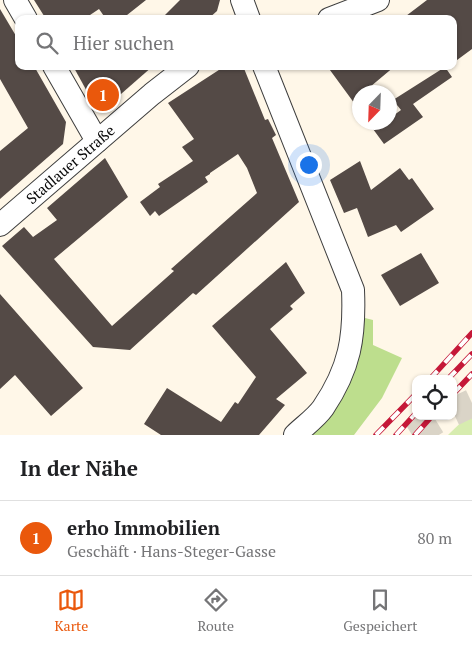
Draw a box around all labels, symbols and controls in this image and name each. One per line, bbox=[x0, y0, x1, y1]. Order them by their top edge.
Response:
search box bbox=[15, 15, 457, 70]
icon: search bbox=[33, 29, 61, 57]
text: Hier suchen bbox=[73, 30, 174, 55]
pin: 1 bbox=[87, 76, 119, 114]
north arrow bbox=[352, 85, 397, 130]
street label: Stadlauer Straße bbox=[21, 120, 119, 208]
your location bbox=[296, 152, 322, 178]
map controls bbox=[412, 375, 457, 420]
button: locate bbox=[412, 375, 457, 420]
text: In der Nähe bbox=[20, 454, 138, 482]
text: erho Immobilien bbox=[67, 515, 220, 540]
text: 1 bbox=[31, 527, 41, 549]
text: 80 m bbox=[417, 527, 452, 549]
text: Geschäft · Hans-Steger-Gasse bbox=[67, 540, 276, 562]
tab: Karte bbox=[55, 586, 88, 635]
tab: Route bbox=[197, 586, 234, 635]
tab: Gespeichert bbox=[343, 586, 417, 635]

